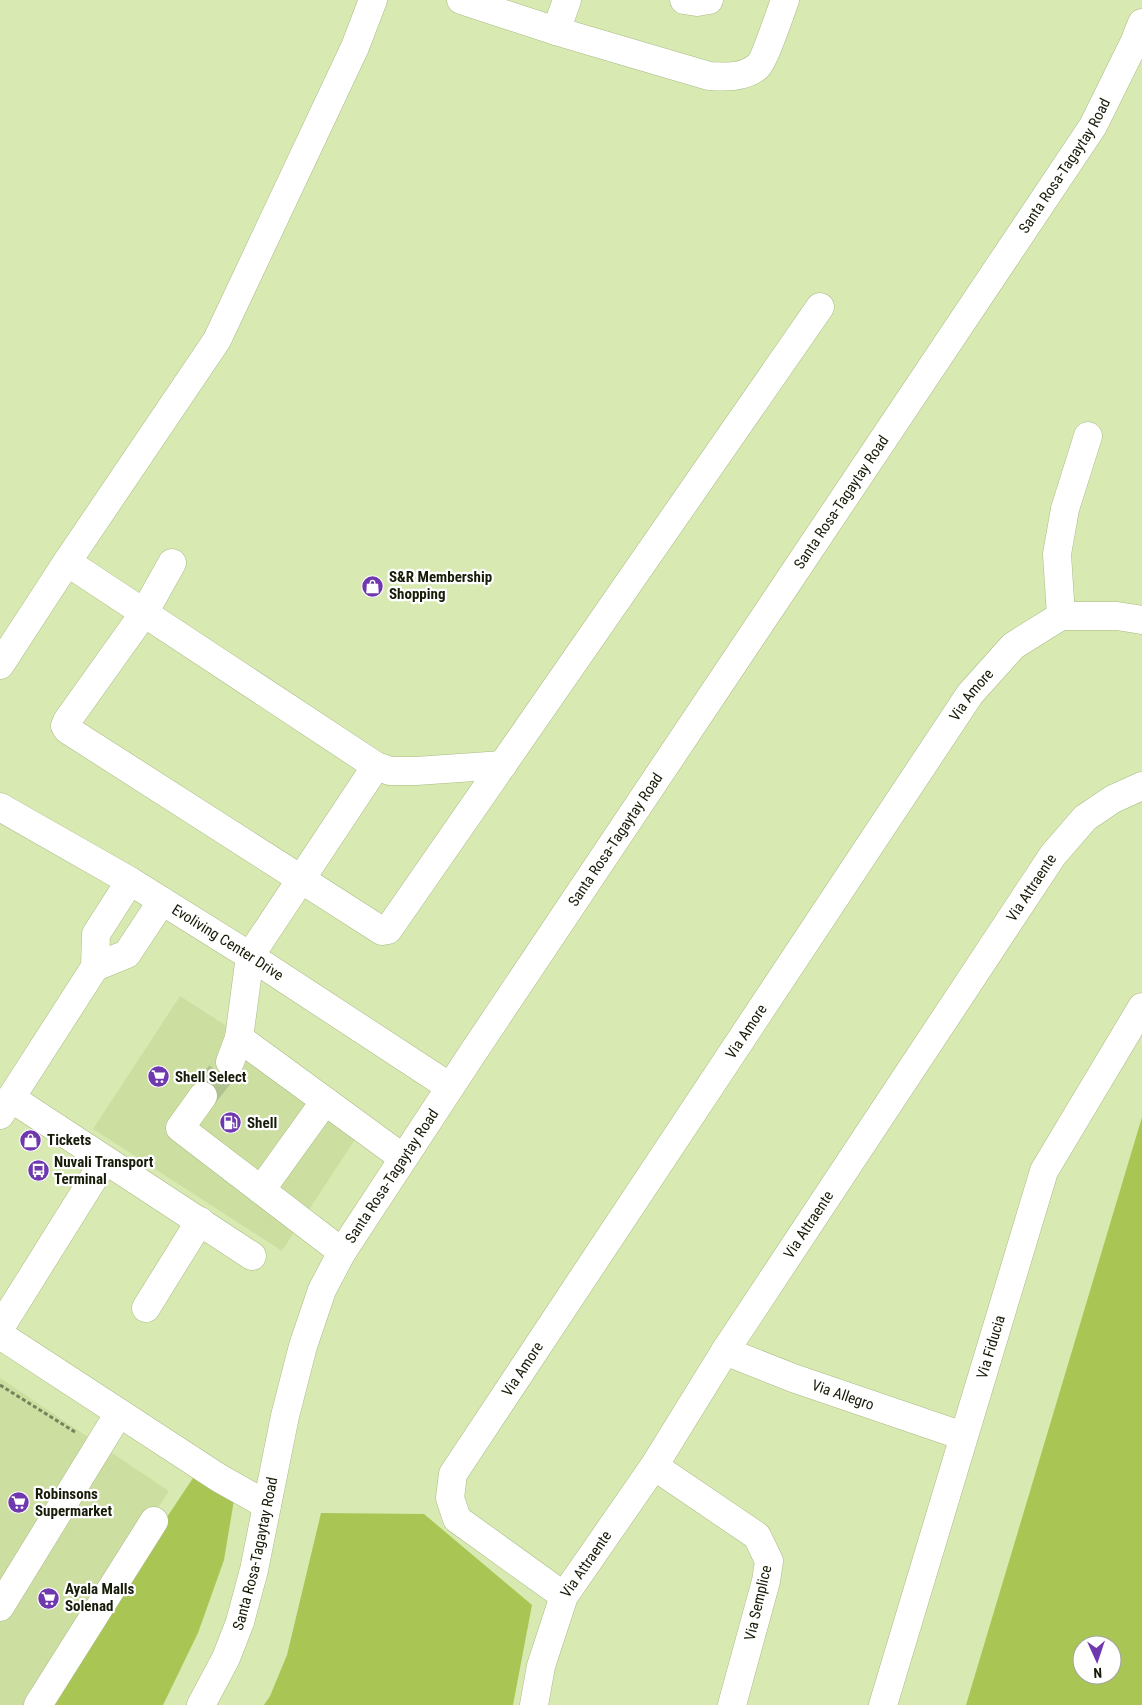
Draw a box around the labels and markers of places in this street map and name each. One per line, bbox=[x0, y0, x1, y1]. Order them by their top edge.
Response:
place label: S&R Membership Shopping bbox=[389, 568, 492, 603]
shop icon: S&R Membership Shopping bbox=[361, 574, 385, 598]
supermarket icon: Shell Select bbox=[147, 1065, 171, 1089]
place label: Shell Select bbox=[175, 1068, 247, 1086]
fuel station icon: Shell bbox=[219, 1111, 243, 1135]
place label: Shell bbox=[247, 1114, 277, 1132]
shop icon: Tickets bbox=[19, 1128, 43, 1152]
place label: Tickets bbox=[47, 1131, 92, 1149]
place label: Nuvali Transport Terminal bbox=[54, 1153, 154, 1188]
bus stop icon: Nuvali Transport Terminal bbox=[26, 1159, 50, 1183]
place label: Robinsons Supermarket bbox=[35, 1485, 112, 1520]
supermarket icon: Robinsons Supermarket bbox=[7, 1491, 31, 1515]
place label: Ayala Malls Solenad bbox=[65, 1580, 135, 1615]
supermarket icon: Ayala Malls Solenad bbox=[37, 1586, 61, 1610]

